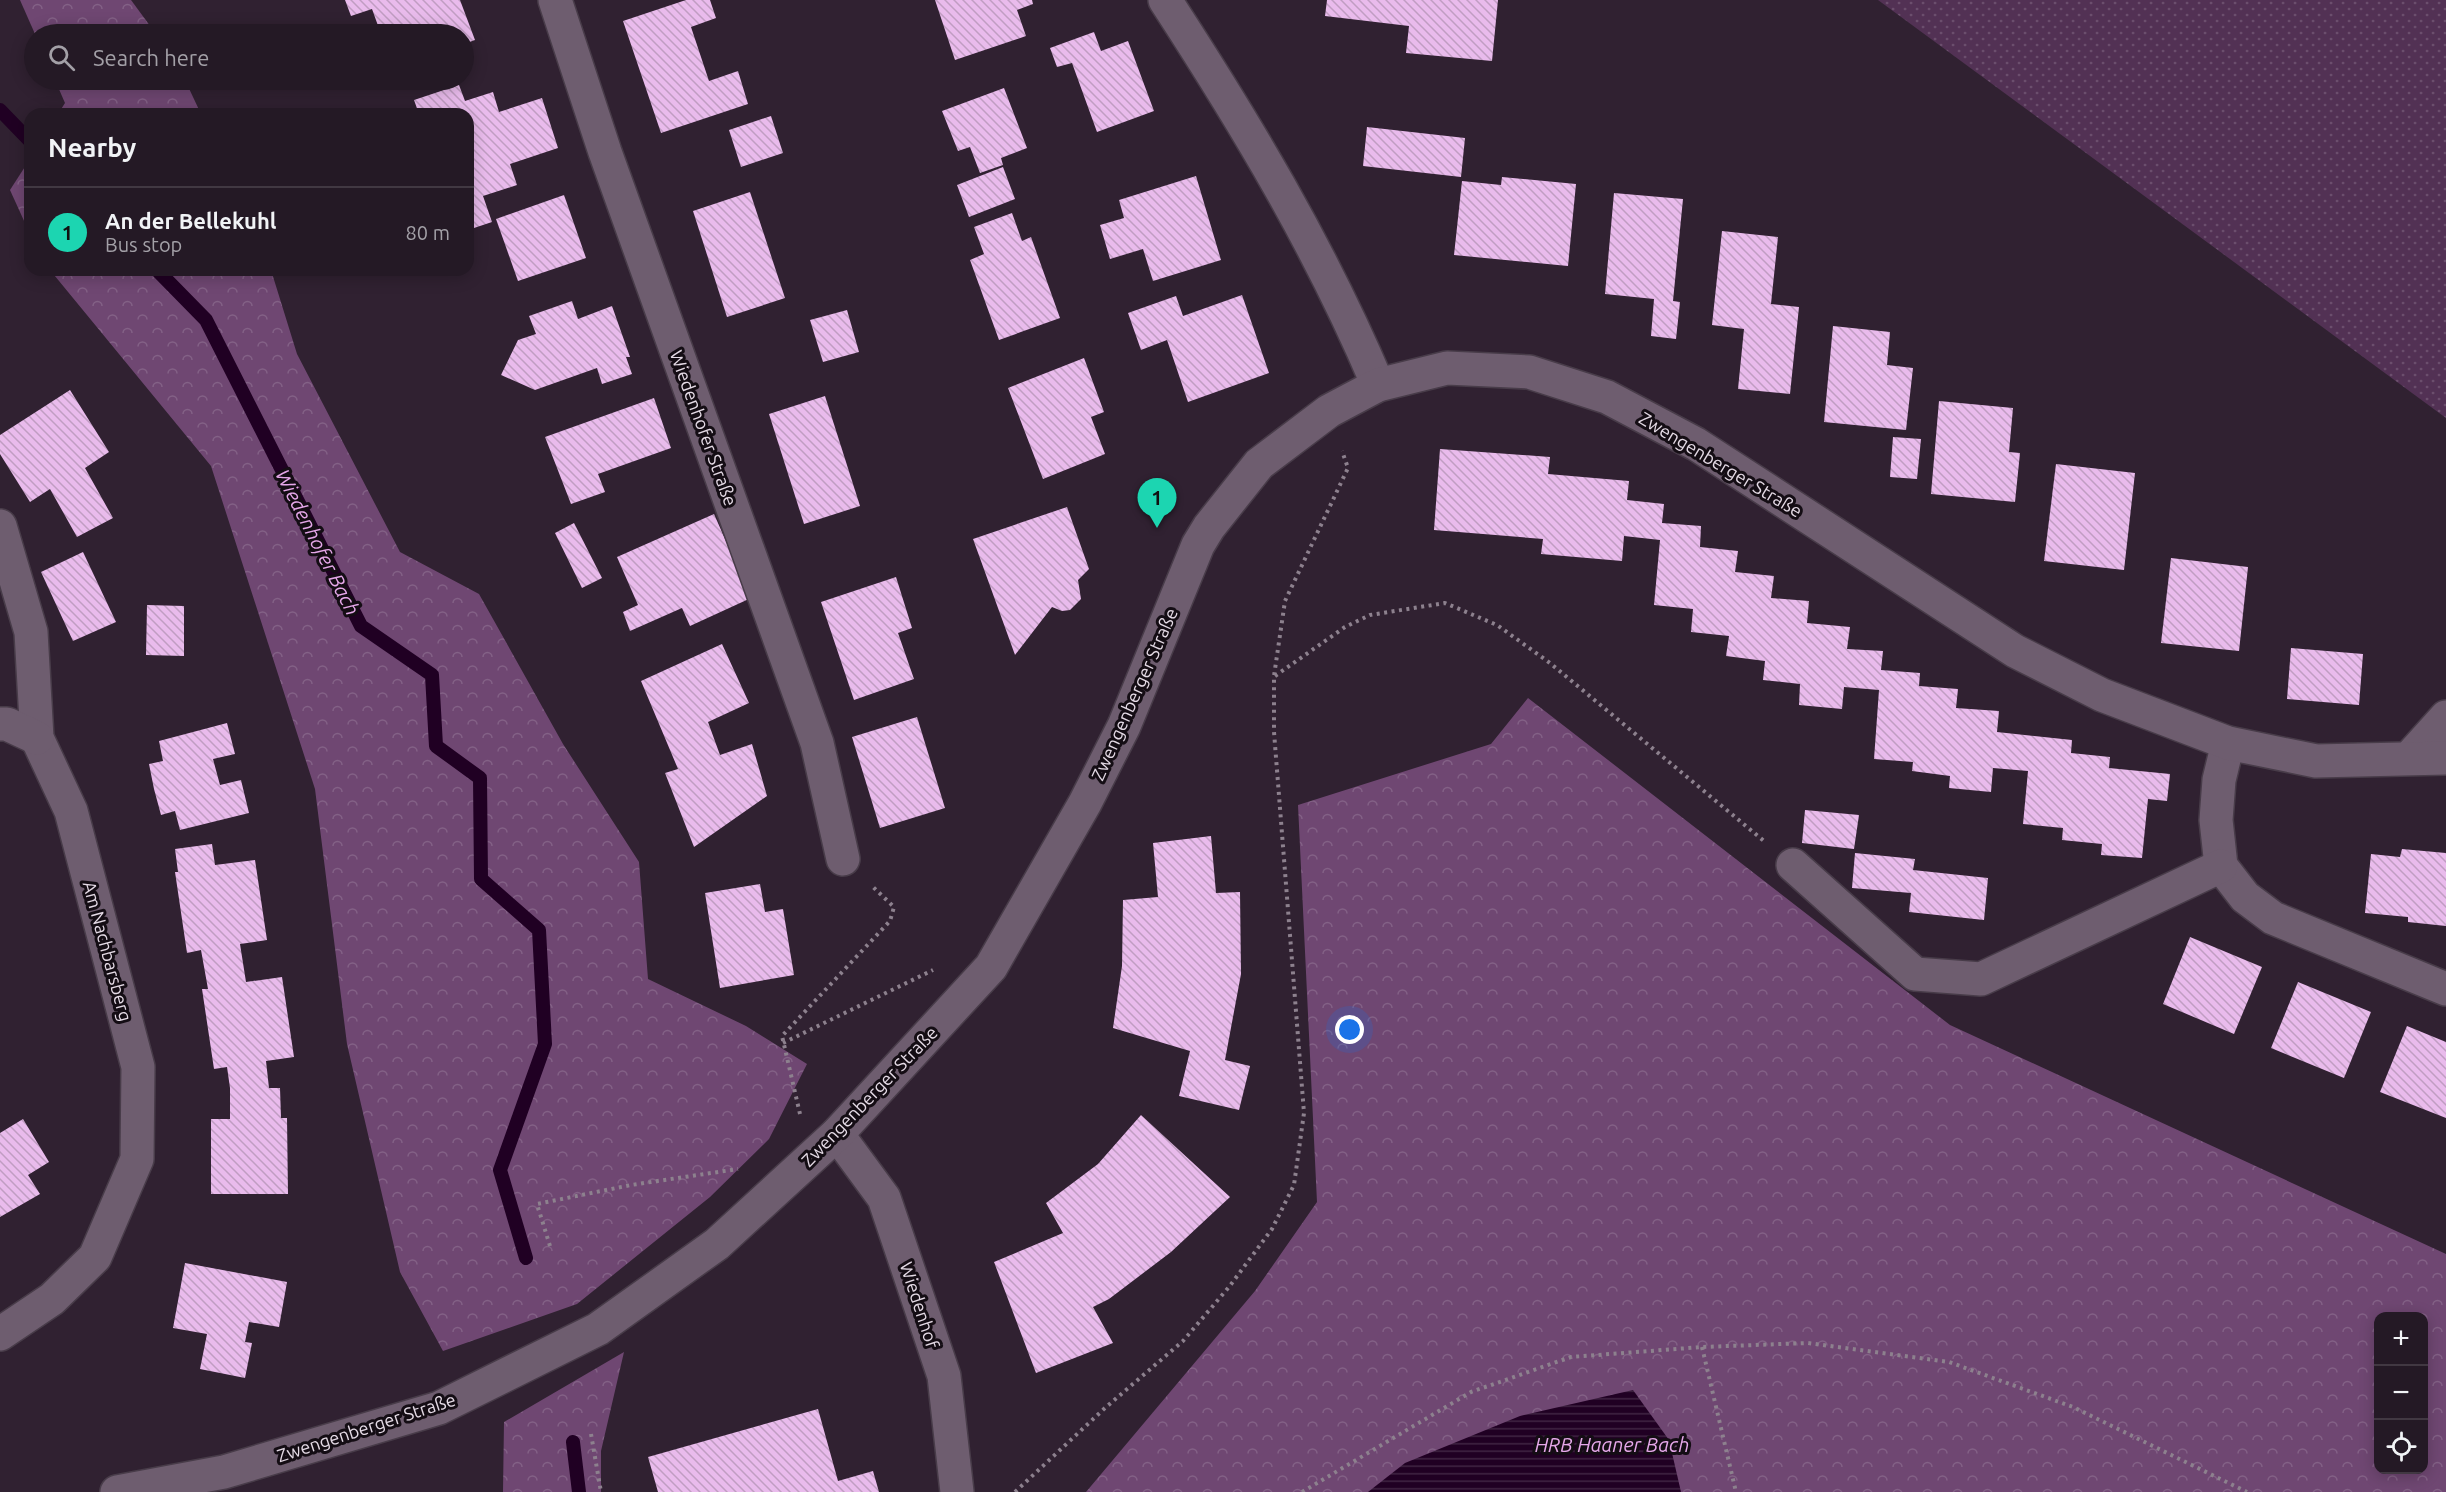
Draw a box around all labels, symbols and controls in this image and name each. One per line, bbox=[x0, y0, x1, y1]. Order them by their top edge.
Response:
search box bbox=[24, 24, 474, 90]
icon: search bbox=[45, 41, 78, 74]
text: Search here bbox=[93, 45, 209, 70]
text: Nearby bbox=[48, 133, 136, 162]
text: An der Bellekuhl bbox=[105, 208, 277, 233]
text: 1 bbox=[62, 221, 73, 244]
text: 80 m bbox=[406, 221, 450, 244]
text: Bus stop bbox=[105, 233, 182, 256]
street label: Wiedenhofer Straße bbox=[667, 348, 741, 508]
street label: Zwengenberger Straße bbox=[1636, 407, 1806, 521]
water label: Wiedenhofer Bach bbox=[271, 465, 365, 619]
pin: 1 bbox=[1138, 478, 1176, 528]
street label: Zwengenberger Straße bbox=[1087, 605, 1181, 783]
street label: Am Nachbarsberg bbox=[80, 879, 136, 1023]
your location bbox=[1335, 1015, 1364, 1044]
street label: Zwengenberger Straße bbox=[797, 1022, 941, 1170]
street label: Wiedenhof bbox=[897, 1259, 943, 1351]
map controls bbox=[2374, 1312, 2428, 1474]
button: + bbox=[2374, 1312, 2428, 1366]
button: − bbox=[2374, 1366, 2428, 1420]
street label: Zwengenberger Straße bbox=[274, 1389, 458, 1465]
button: locate bbox=[2374, 1420, 2428, 1474]
water label: HRB Haaner Bach bbox=[1535, 1433, 1689, 1456]

